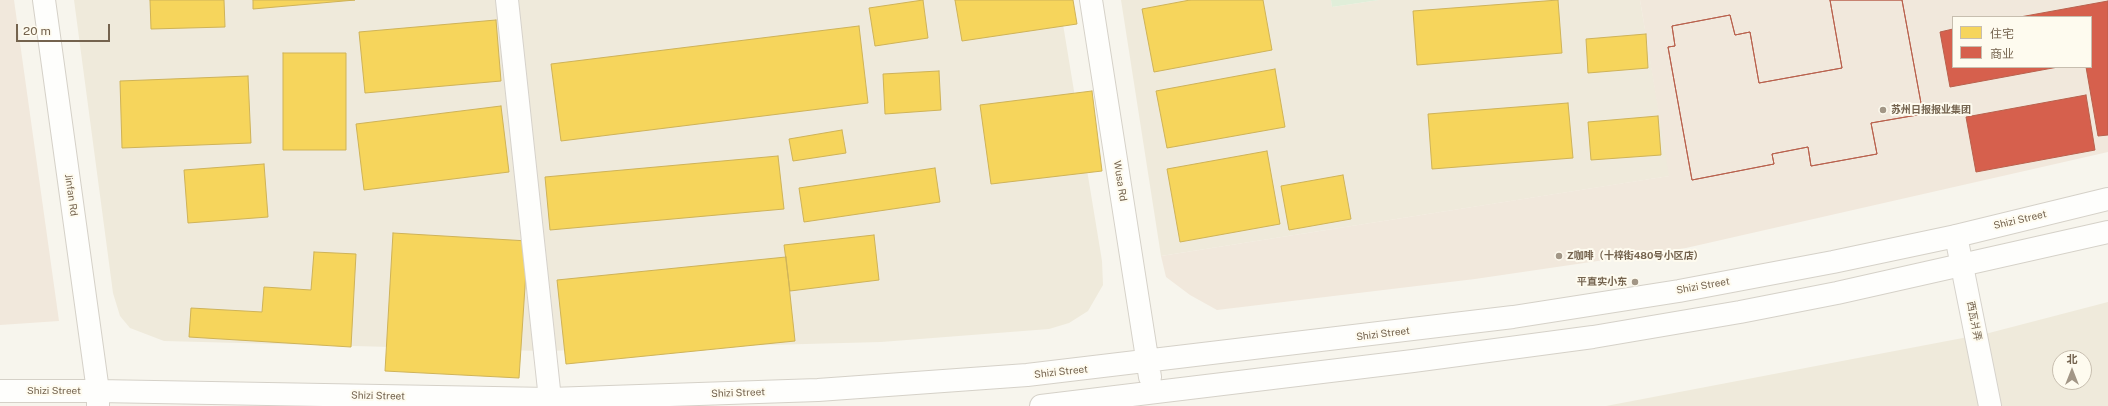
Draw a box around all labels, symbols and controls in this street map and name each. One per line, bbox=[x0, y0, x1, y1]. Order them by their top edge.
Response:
scale bar bbox=[18, 16, 112, 42]
legend bbox=[1952, 16, 2092, 68]
text: 20 m bbox=[23, 24, 51, 38]
text: 住宅 bbox=[1990, 27, 2014, 41]
text: 商业 bbox=[1990, 47, 2014, 61]
place label: 苏州日报报业集团 bbox=[1891, 104, 1971, 116]
marker: 苏州日报报业集团 bbox=[1878, 105, 1888, 115]
street label: Wusa Rd bbox=[1111, 160, 1129, 202]
street label: Jinfan Rd bbox=[62, 173, 80, 217]
street label: Shizi Street bbox=[1992, 208, 2048, 232]
place label: Z咖啡（十梓街480号小区店） bbox=[1567, 250, 1703, 262]
marker: Z咖啡（十梓街480号小区店） bbox=[1554, 251, 1564, 261]
street label: Shizi Street bbox=[1675, 275, 1731, 297]
place label: 平直实小东 bbox=[1577, 276, 1627, 288]
marker: 平直实小东 bbox=[1630, 277, 1640, 287]
street label: 西瓦爿弄 bbox=[1964, 300, 1984, 342]
street label: Shizi Street bbox=[1356, 325, 1410, 343]
north arrow bbox=[2052, 350, 2092, 390]
text: 北 bbox=[2067, 353, 2078, 365]
street label: Shizi Street bbox=[1034, 363, 1088, 381]
street label: Shizi Street bbox=[27, 385, 81, 397]
street label: Shizi Street bbox=[711, 386, 765, 400]
street label: Shizi Street bbox=[351, 390, 405, 402]

